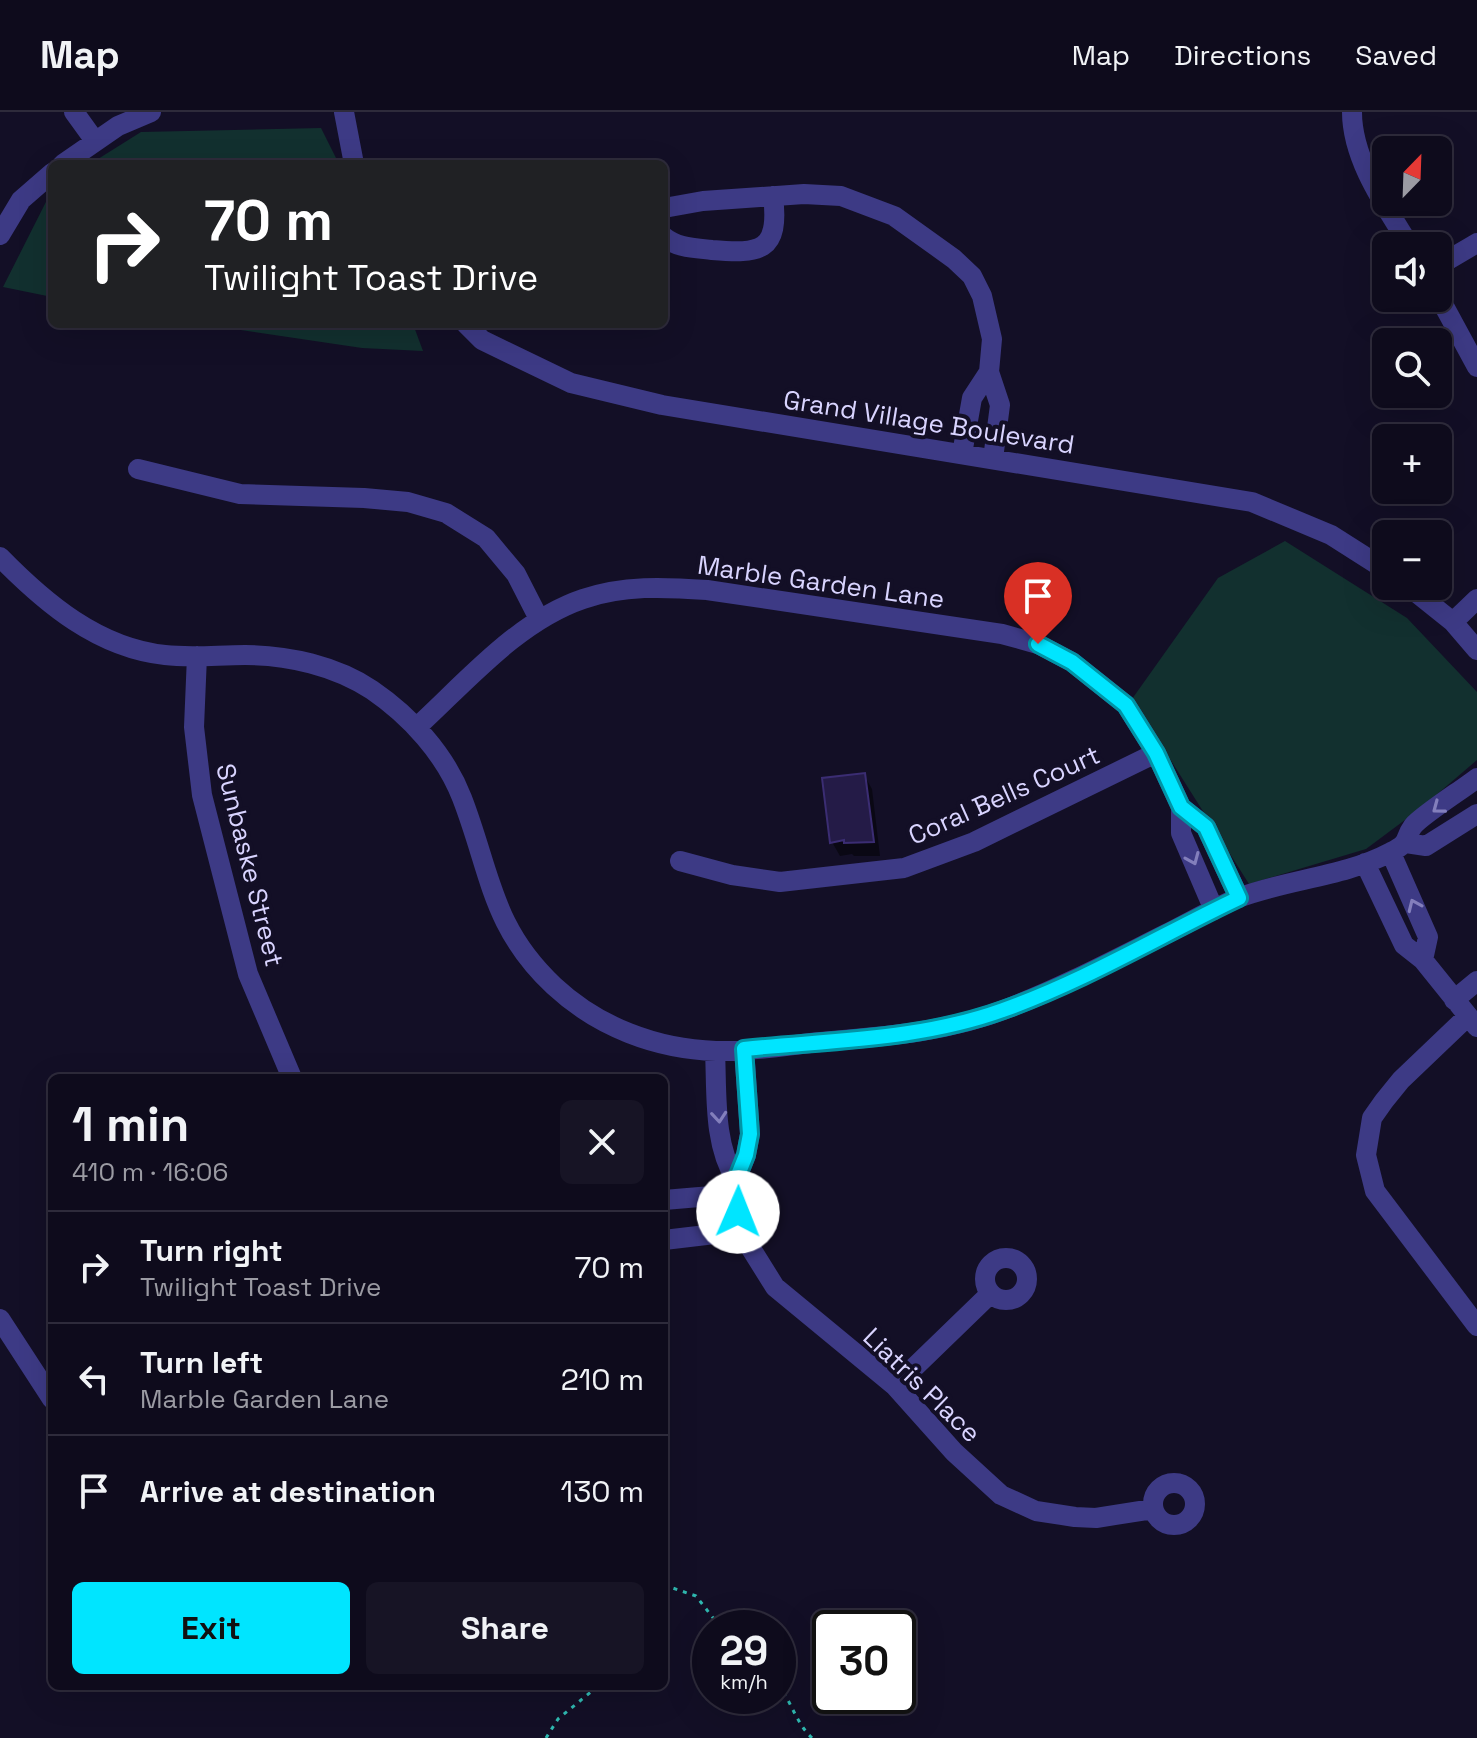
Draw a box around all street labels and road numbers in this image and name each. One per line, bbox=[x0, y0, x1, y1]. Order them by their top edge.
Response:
street label: Grand Village Boulevard bbox=[781, 382, 1077, 462]
street label: Marble Garden Lane bbox=[695, 548, 947, 616]
street label: Coral Bells Court bbox=[903, 738, 1105, 852]
street label: Sunbaske Street bbox=[208, 760, 292, 970]
street label: Liatris Place bbox=[856, 1320, 988, 1450]

